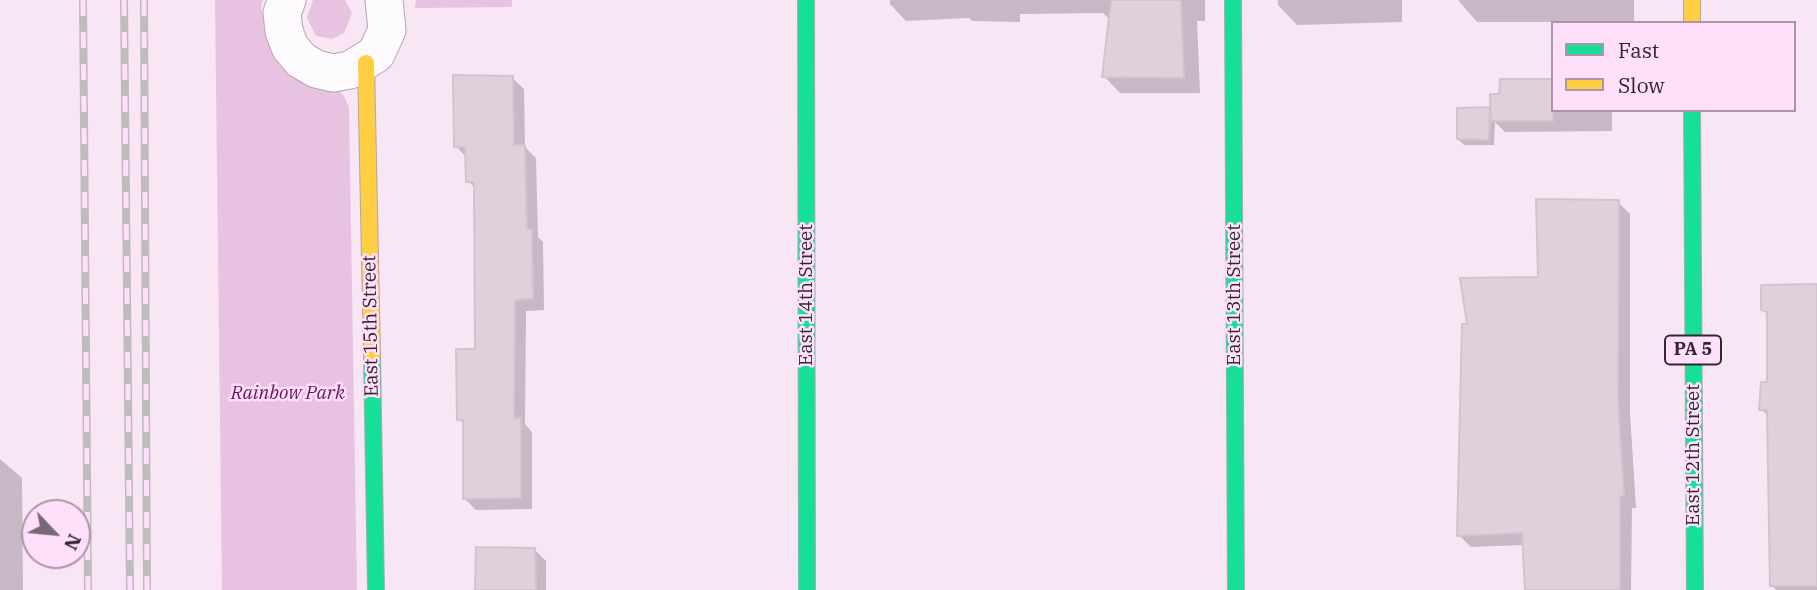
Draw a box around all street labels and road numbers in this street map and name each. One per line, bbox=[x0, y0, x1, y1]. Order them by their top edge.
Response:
street label: East 14th Street bbox=[796, 224, 818, 366]
street label: East 13th Street bbox=[1224, 224, 1246, 366]
street label: East 15th Street bbox=[358, 255, 384, 397]
road number: PA 5 bbox=[1665, 336, 1721, 364]
street label: East 12th Street bbox=[1683, 384, 1705, 526]

